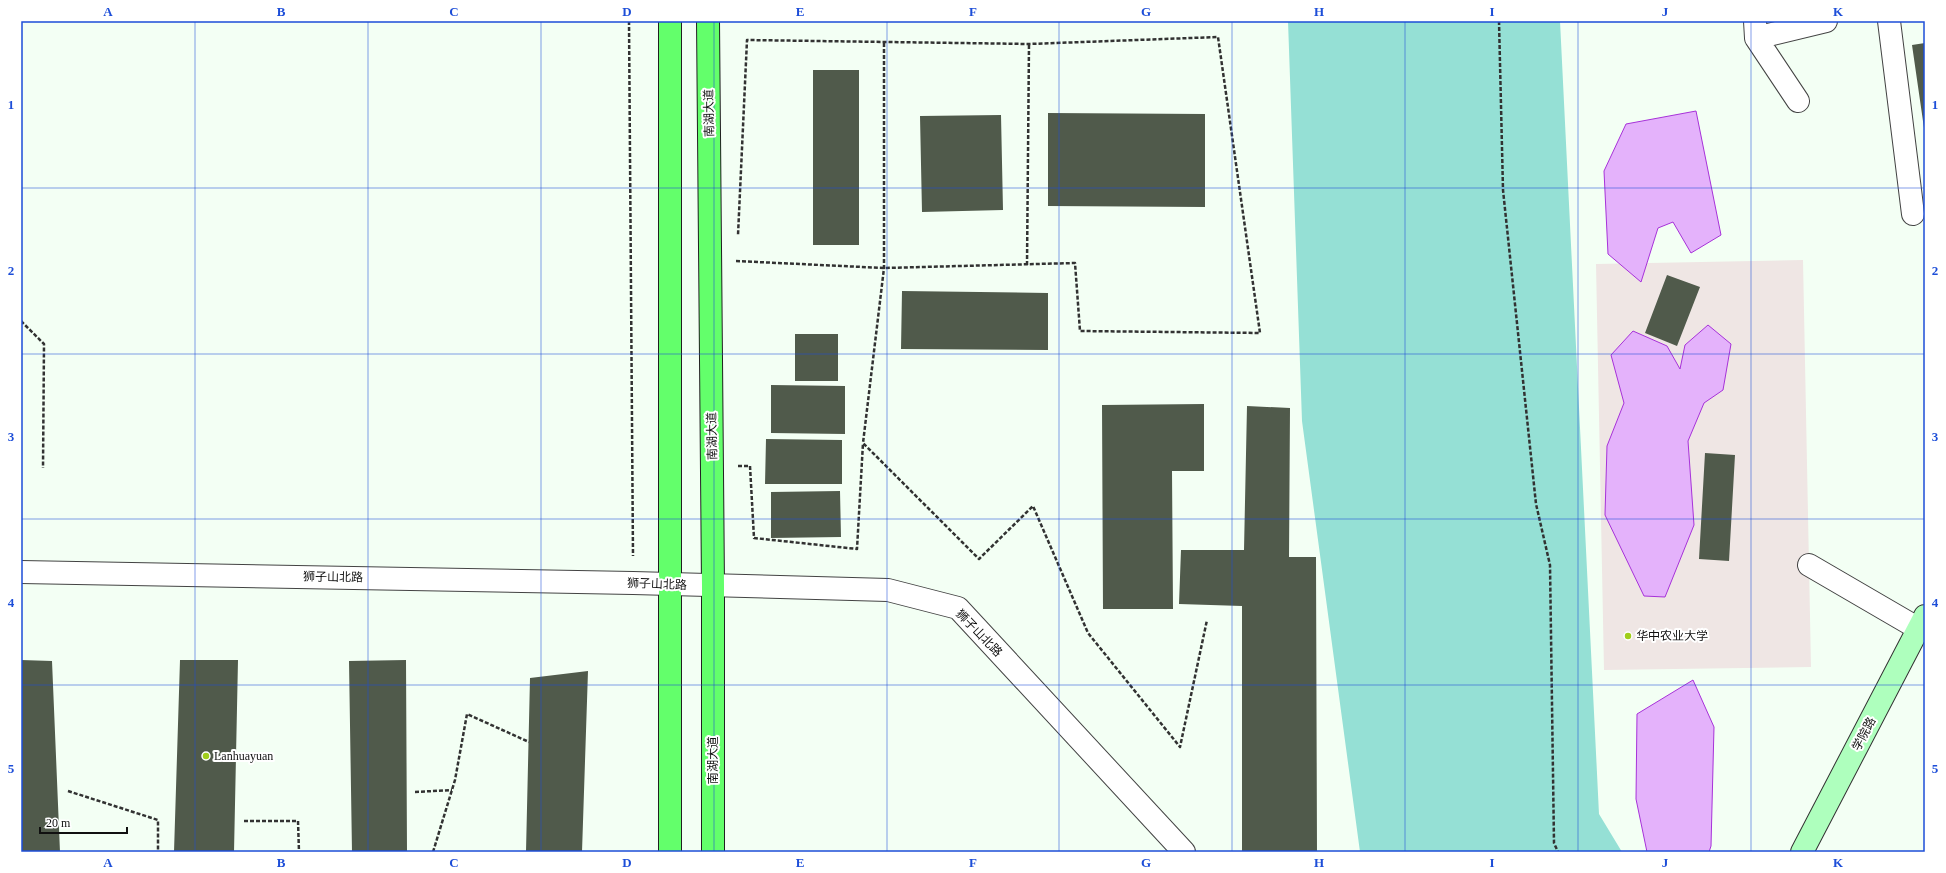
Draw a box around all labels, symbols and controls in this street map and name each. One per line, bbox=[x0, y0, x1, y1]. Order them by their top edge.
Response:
text: A bbox=[103, 4, 113, 19]
text: B bbox=[277, 4, 286, 19]
text: C bbox=[449, 4, 459, 19]
text: D bbox=[622, 4, 632, 19]
text: E bbox=[796, 4, 804, 19]
text: F bbox=[969, 4, 977, 19]
text: G bbox=[1141, 4, 1151, 19]
text: H bbox=[1314, 4, 1324, 19]
text: I bbox=[1489, 4, 1495, 19]
text: J bbox=[1662, 4, 1669, 19]
text: K bbox=[1833, 4, 1844, 19]
street label: 南湖大道 bbox=[702, 89, 716, 137]
text: 1 bbox=[8, 97, 14, 112]
text: 1 bbox=[1932, 97, 1938, 112]
text: 2 bbox=[8, 263, 14, 278]
text: 2 bbox=[1932, 263, 1938, 278]
street label: 南湖大道 bbox=[705, 412, 719, 460]
text: 3 bbox=[8, 429, 15, 444]
text: 3 bbox=[1932, 429, 1939, 444]
street label: 狮子山北路 bbox=[303, 569, 363, 585]
street label: 狮子山北路 bbox=[627, 576, 687, 592]
text: 4 bbox=[8, 595, 15, 610]
text: 4 bbox=[1932, 595, 1939, 610]
street label: 狮子山北路 bbox=[953, 607, 1005, 659]
place label: 华中农业大学 bbox=[1636, 629, 1708, 643]
marker: 华中农业大学 bbox=[1623, 631, 1633, 641]
street label: 学院路 bbox=[1849, 715, 1879, 753]
street label: 南湖大道 bbox=[706, 736, 720, 784]
place label: Lanhuayuan bbox=[214, 749, 273, 763]
marker: Lanhuayuan bbox=[201, 751, 211, 761]
text: 5 bbox=[8, 761, 15, 776]
text: 5 bbox=[1932, 761, 1939, 776]
scale bar bbox=[40, 809, 127, 835]
text: 20 m bbox=[46, 816, 71, 830]
text: A bbox=[103, 855, 113, 870]
text: B bbox=[277, 855, 286, 870]
text: C bbox=[449, 855, 459, 870]
text: D bbox=[622, 855, 632, 870]
text: E bbox=[796, 855, 804, 870]
text: F bbox=[969, 855, 977, 870]
text: G bbox=[1141, 855, 1151, 870]
text: H bbox=[1314, 855, 1324, 870]
text: I bbox=[1489, 855, 1495, 870]
text: J bbox=[1662, 855, 1669, 870]
text: K bbox=[1833, 855, 1844, 870]

